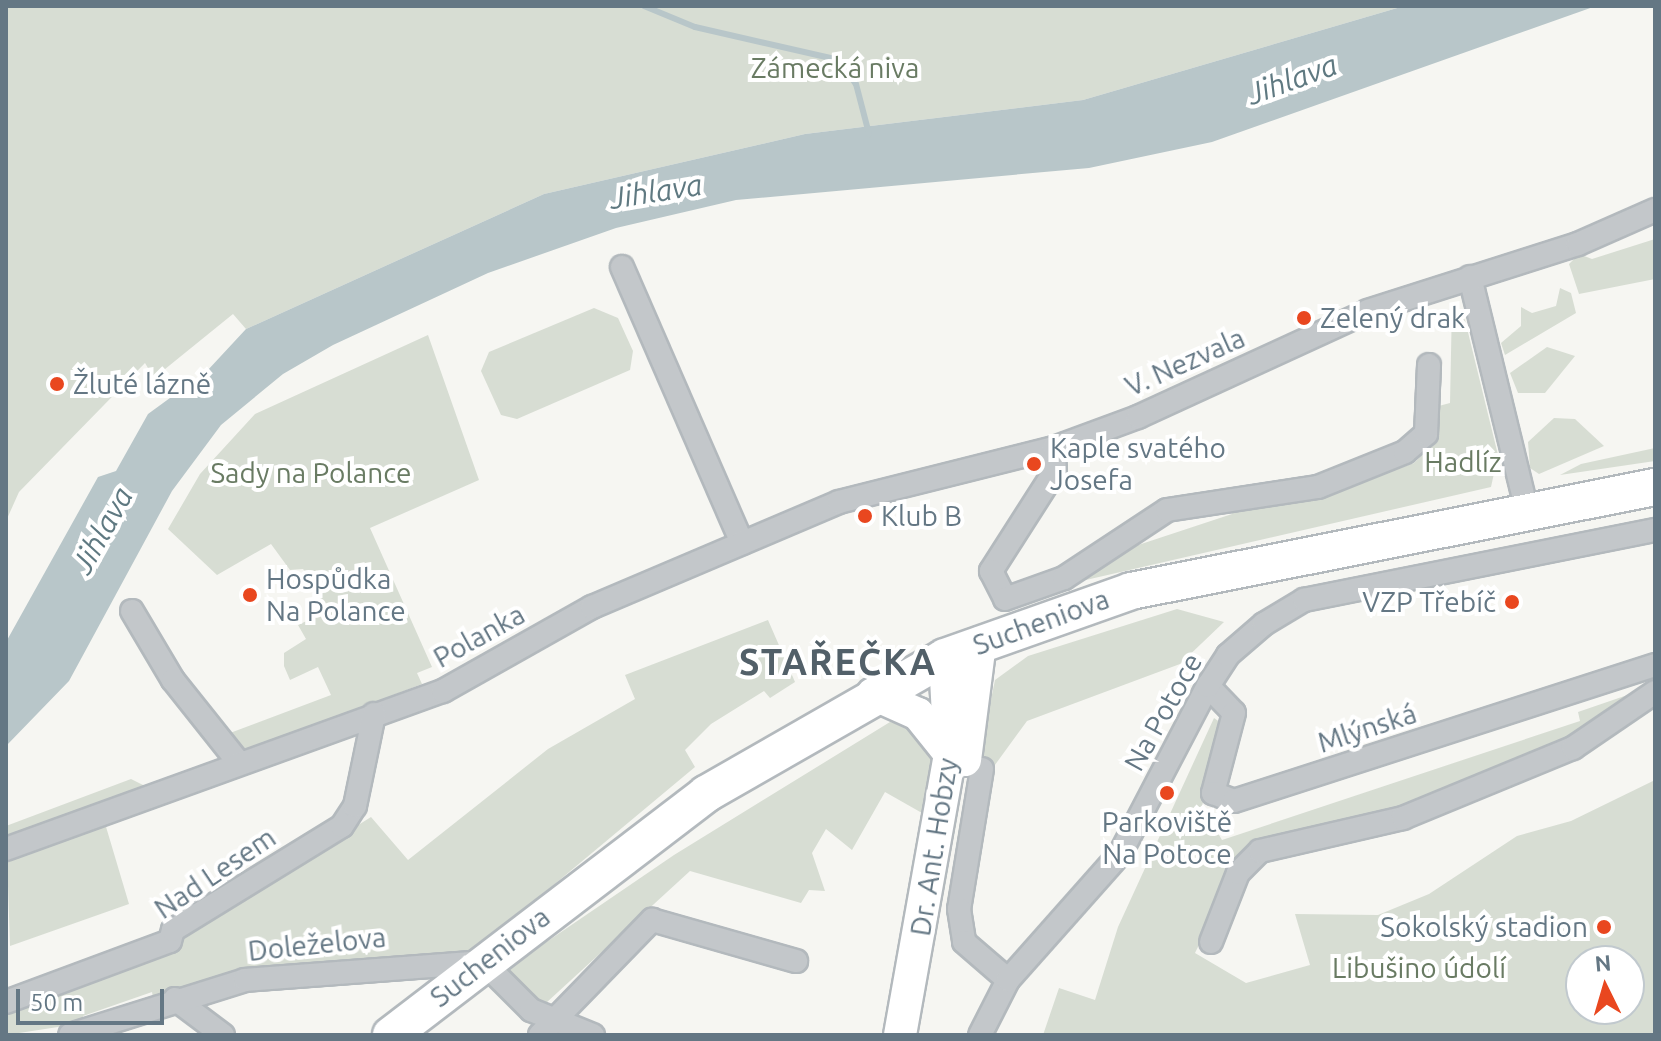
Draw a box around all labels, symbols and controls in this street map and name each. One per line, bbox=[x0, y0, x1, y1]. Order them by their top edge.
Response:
water label: Jihlava bbox=[1242, 46, 1342, 112]
park label: Zámecká niva bbox=[751, 51, 919, 85]
water label: Jihlava bbox=[607, 166, 705, 216]
place label: Zelený drak bbox=[1320, 301, 1465, 335]
marker: Zelený drak bbox=[1295, 309, 1313, 327]
street label: V. Nezvala bbox=[1120, 321, 1250, 403]
place label: Žluté lázně bbox=[73, 367, 211, 401]
marker: Žluté lázně bbox=[48, 375, 66, 393]
place label: Kaple svatého Josefa bbox=[1050, 431, 1226, 497]
park label: Hadlíz bbox=[1424, 445, 1502, 479]
marker: Kaple svatého Josefa bbox=[1025, 455, 1043, 473]
park label: Sady na Polance bbox=[210, 456, 412, 490]
water label: Jihlava bbox=[64, 481, 140, 579]
place label: Klub B bbox=[881, 499, 962, 533]
marker: Klub B bbox=[856, 507, 874, 525]
place label: Hospůdka Na Polance bbox=[266, 562, 406, 628]
street label: Sucheniova bbox=[968, 582, 1114, 662]
place label: VZP Třebíč bbox=[1362, 585, 1496, 619]
marker: Hospůdka Na Polance bbox=[241, 586, 259, 604]
marker: VZP Třebíč bbox=[1503, 593, 1521, 611]
street label: Polanka bbox=[428, 597, 530, 675]
district label: STAŘEČKA bbox=[739, 640, 937, 684]
street label: Na Potoce bbox=[1117, 647, 1209, 777]
street label: Mlýnská bbox=[1313, 696, 1421, 760]
street label: Dr. Ant. Hobzy bbox=[903, 756, 965, 938]
marker: Parkoviště Na Potoce bbox=[1158, 784, 1176, 802]
place label: Parkoviště Na Potoce bbox=[1102, 805, 1232, 871]
street label: Nad Lesem bbox=[148, 820, 282, 926]
street label: Sucheniova bbox=[424, 900, 556, 1014]
place label: Sokolský stadion bbox=[1380, 910, 1588, 944]
marker: Sokolský stadion bbox=[1595, 918, 1613, 936]
street label: Doleželova bbox=[246, 920, 388, 968]
north arrow bbox=[1565, 945, 1645, 1025]
text: N bbox=[1594, 949, 1612, 976]
park label: Libušino údolí bbox=[1332, 951, 1506, 985]
scale bar bbox=[20, 973, 168, 1023]
text: 50 m bbox=[30, 989, 83, 1016]

